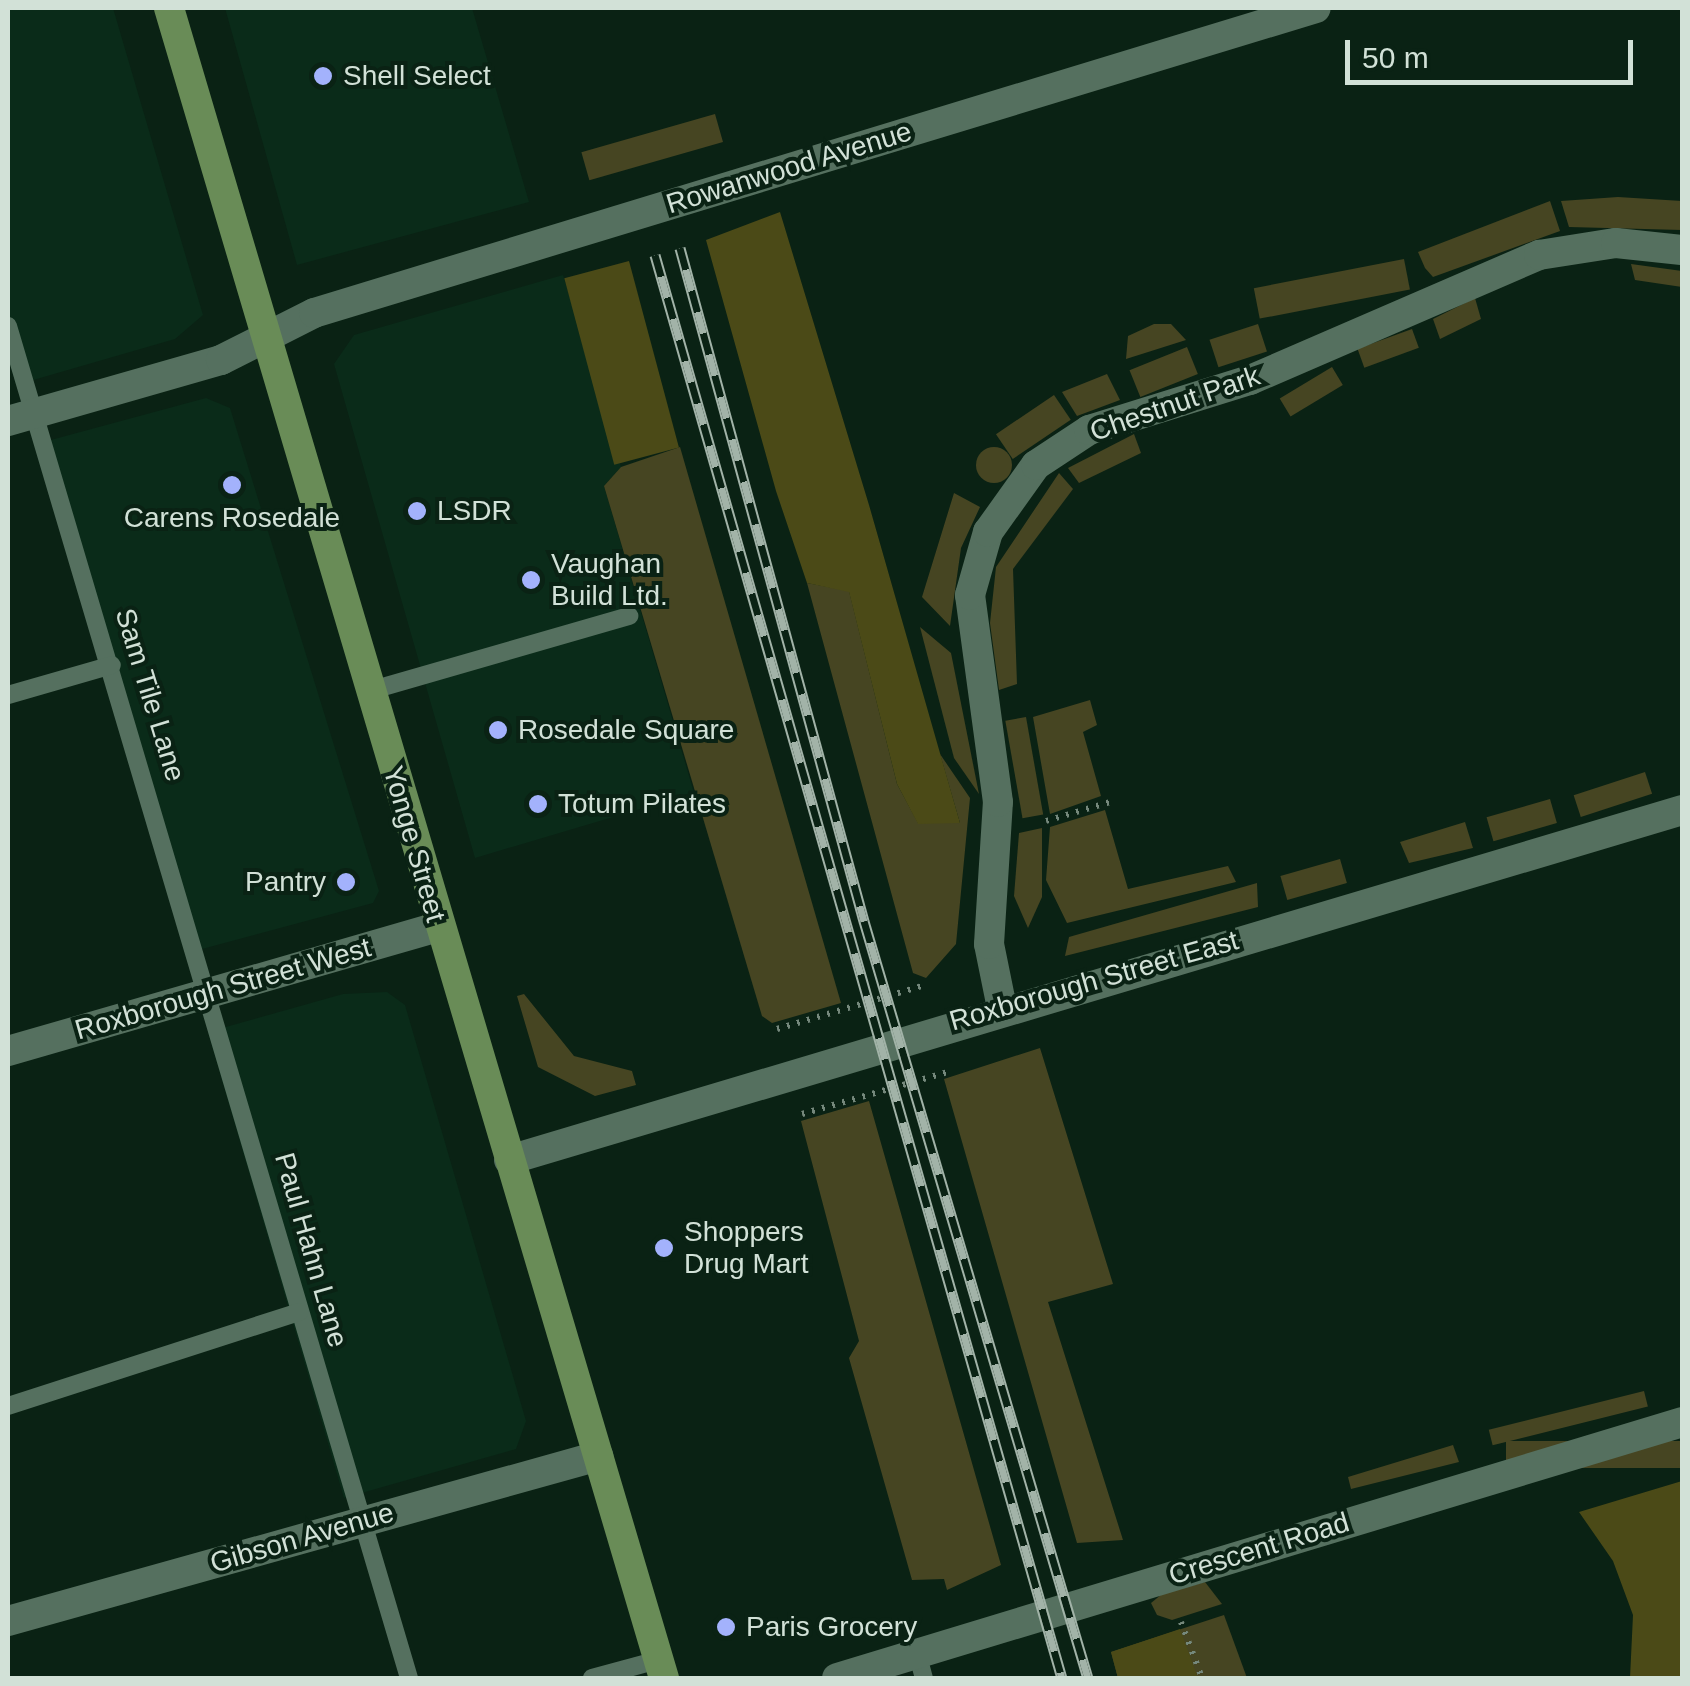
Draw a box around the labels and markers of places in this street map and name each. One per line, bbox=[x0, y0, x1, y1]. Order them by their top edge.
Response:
place label: Shell Select bbox=[343, 59, 491, 93]
marker: Shell Select bbox=[312, 65, 334, 87]
marker: Carens Rosedale bbox=[221, 474, 243, 496]
place label: LSDR bbox=[437, 494, 512, 528]
marker: LSDR bbox=[406, 500, 428, 522]
place label: Carens Rosedale bbox=[124, 501, 340, 535]
place label: Vaughan Build Ltd. bbox=[551, 547, 668, 613]
marker: Vaughan Build Ltd. bbox=[520, 569, 542, 591]
place label: Rosedale Square bbox=[518, 713, 734, 747]
marker: Rosedale Square bbox=[487, 719, 509, 741]
place label: Totum Pilates bbox=[558, 787, 726, 821]
marker: Totum Pilates bbox=[527, 793, 549, 815]
place label: Pantry bbox=[245, 865, 326, 899]
marker: Pantry bbox=[335, 871, 357, 893]
place label: Shoppers Drug Mart bbox=[684, 1215, 808, 1281]
marker: Shoppers Drug Mart bbox=[653, 1237, 675, 1259]
place label: Paris Grocery bbox=[746, 1610, 917, 1644]
marker: Paris Grocery bbox=[715, 1616, 737, 1638]

